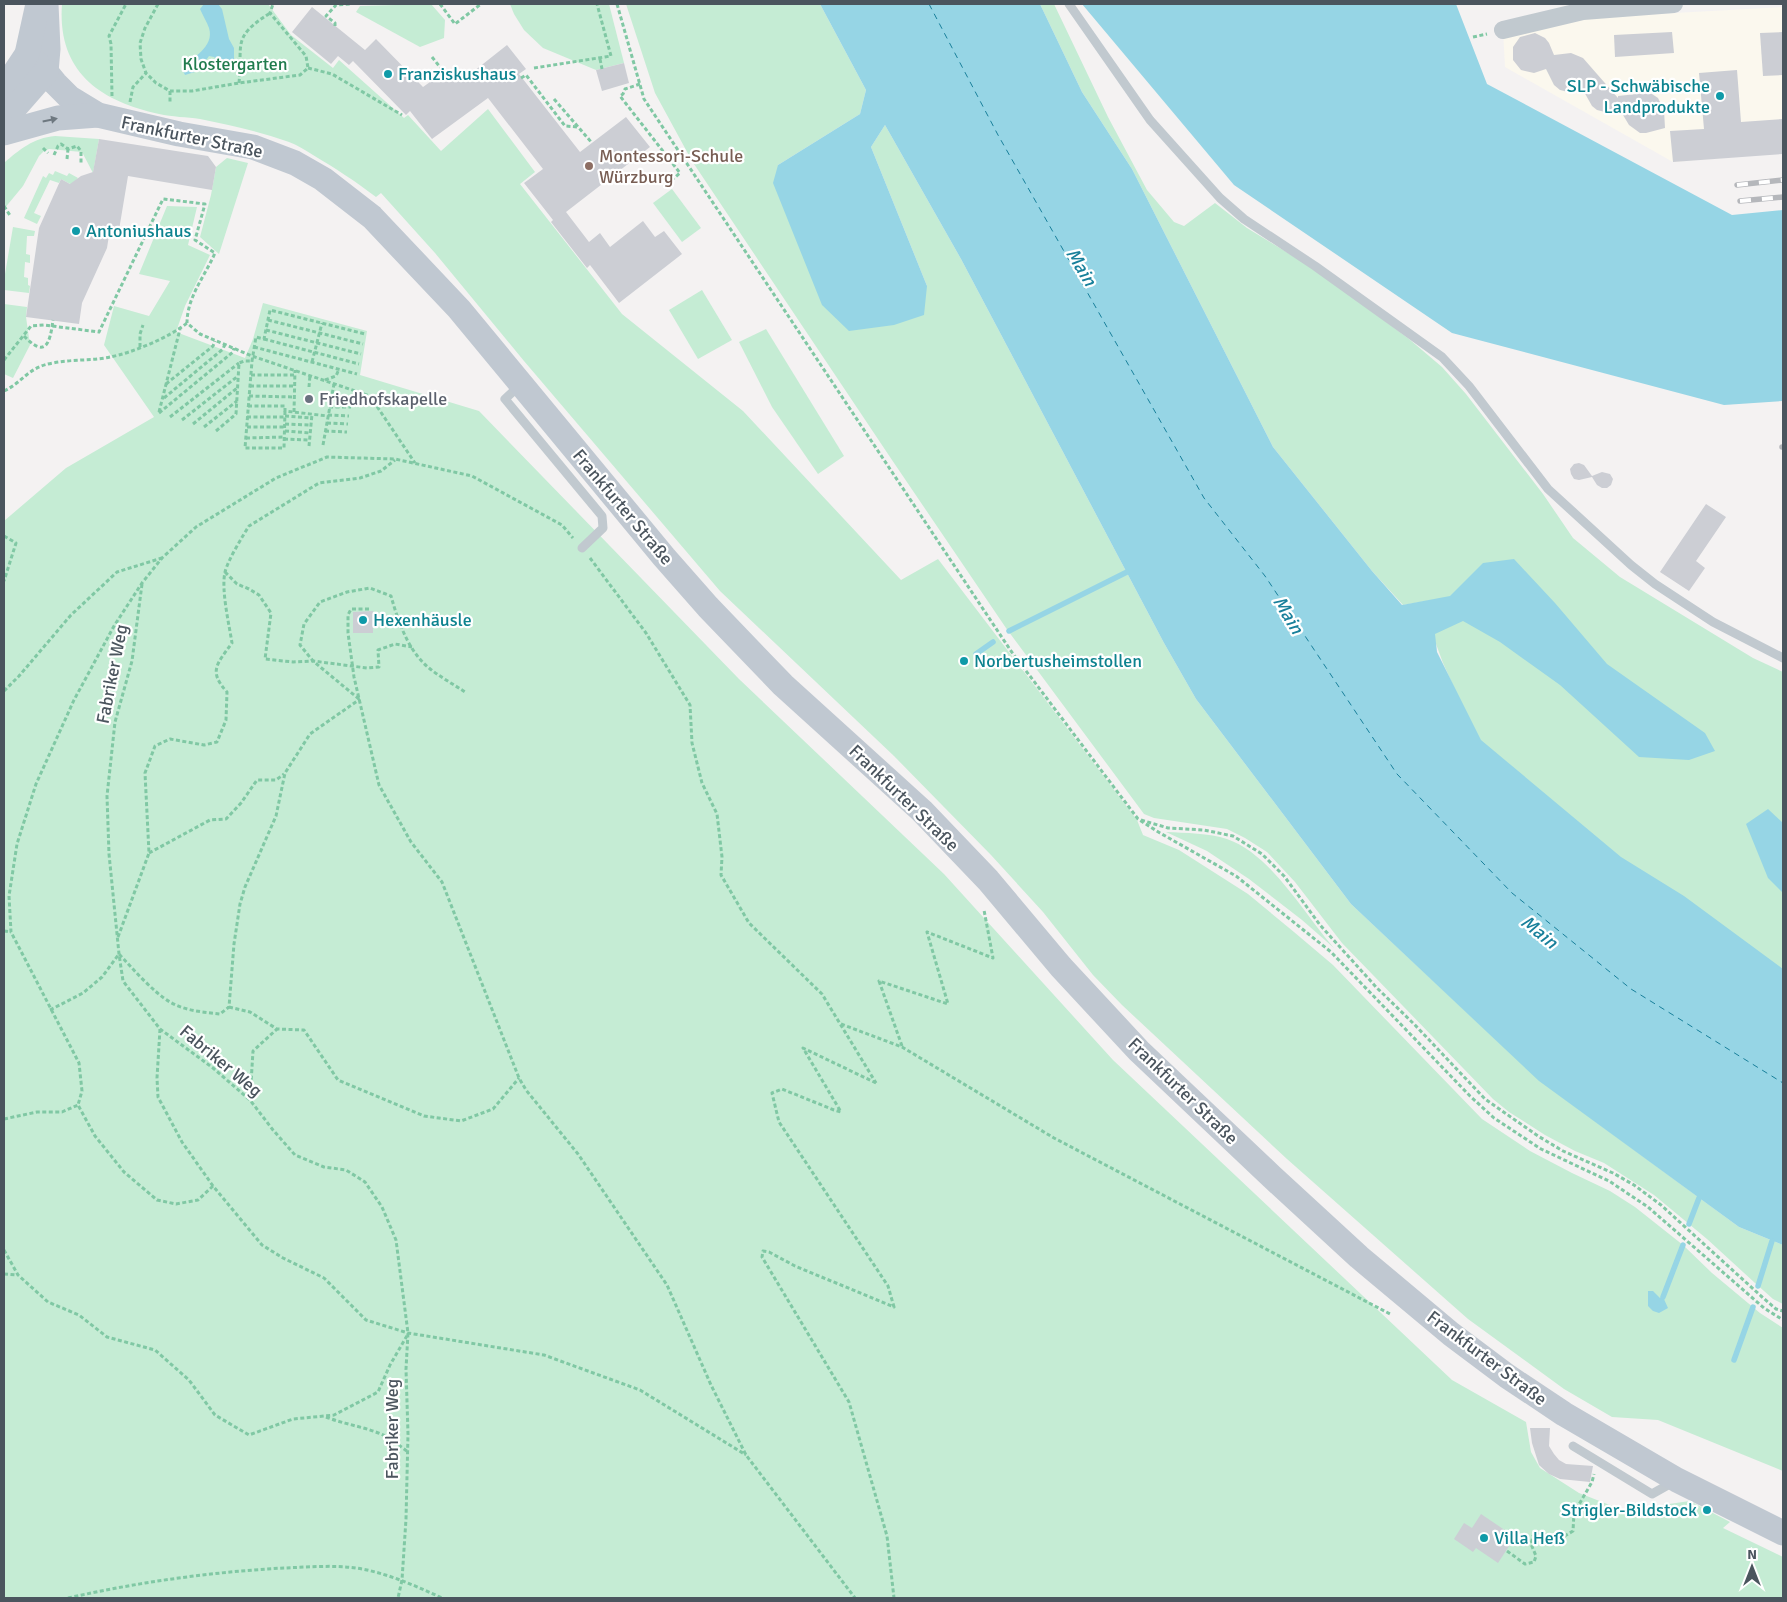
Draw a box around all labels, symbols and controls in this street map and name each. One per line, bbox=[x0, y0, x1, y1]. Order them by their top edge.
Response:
park label: Klostergarten bbox=[182, 53, 288, 75]
place label: Franziskushaus bbox=[398, 63, 516, 85]
marker: Franziskushaus bbox=[382, 68, 394, 80]
place label: SLP - Schwäbische Landprodukte bbox=[1567, 75, 1710, 118]
marker: SLP - Schwäbische Landprodukte bbox=[1714, 90, 1726, 102]
street label: Frankfurter Straße bbox=[119, 111, 265, 163]
one-way arrow bbox=[43, 116, 58, 124]
place label: Montessori-Schule Würzburg bbox=[599, 145, 743, 188]
marker: Montessori-Schule Würzburg bbox=[583, 160, 595, 172]
place label: Antoniushaus bbox=[86, 220, 192, 242]
marker: Antoniushaus bbox=[70, 225, 82, 237]
water label: Main bbox=[1060, 243, 1102, 291]
place label: Friedhofskapelle bbox=[319, 388, 447, 410]
marker: Friedhofskapelle bbox=[303, 393, 315, 405]
street label: Frankfurter Straße bbox=[568, 445, 678, 569]
water label: Main bbox=[1267, 591, 1309, 639]
place label: Hexenhäusle bbox=[373, 609, 472, 631]
marker: Hexenhäusle bbox=[357, 614, 369, 626]
street label: Fabriker Weg bbox=[92, 623, 132, 725]
place label: Norbertusheimstollen bbox=[974, 650, 1142, 672]
marker: Norbertusheimstollen bbox=[958, 655, 970, 667]
street label: Frankfurter Straße bbox=[844, 740, 964, 856]
water label: Main bbox=[1516, 910, 1563, 954]
street label: Fabriker Weg bbox=[175, 1020, 267, 1102]
street label: Frankfurter Straße bbox=[1123, 1033, 1243, 1149]
street label: Frankfurter Straße bbox=[1423, 1306, 1551, 1410]
street label: Fabriker Weg bbox=[381, 1379, 403, 1479]
place label: Strigler-Bildstock bbox=[1561, 1499, 1697, 1521]
marker: Strigler-Bildstock bbox=[1701, 1504, 1713, 1516]
place label: Villa Heß bbox=[1494, 1527, 1565, 1549]
marker: Villa Heß bbox=[1478, 1532, 1490, 1544]
north arrow bbox=[1727, 1542, 1777, 1592]
text: N bbox=[1747, 1546, 1757, 1563]

